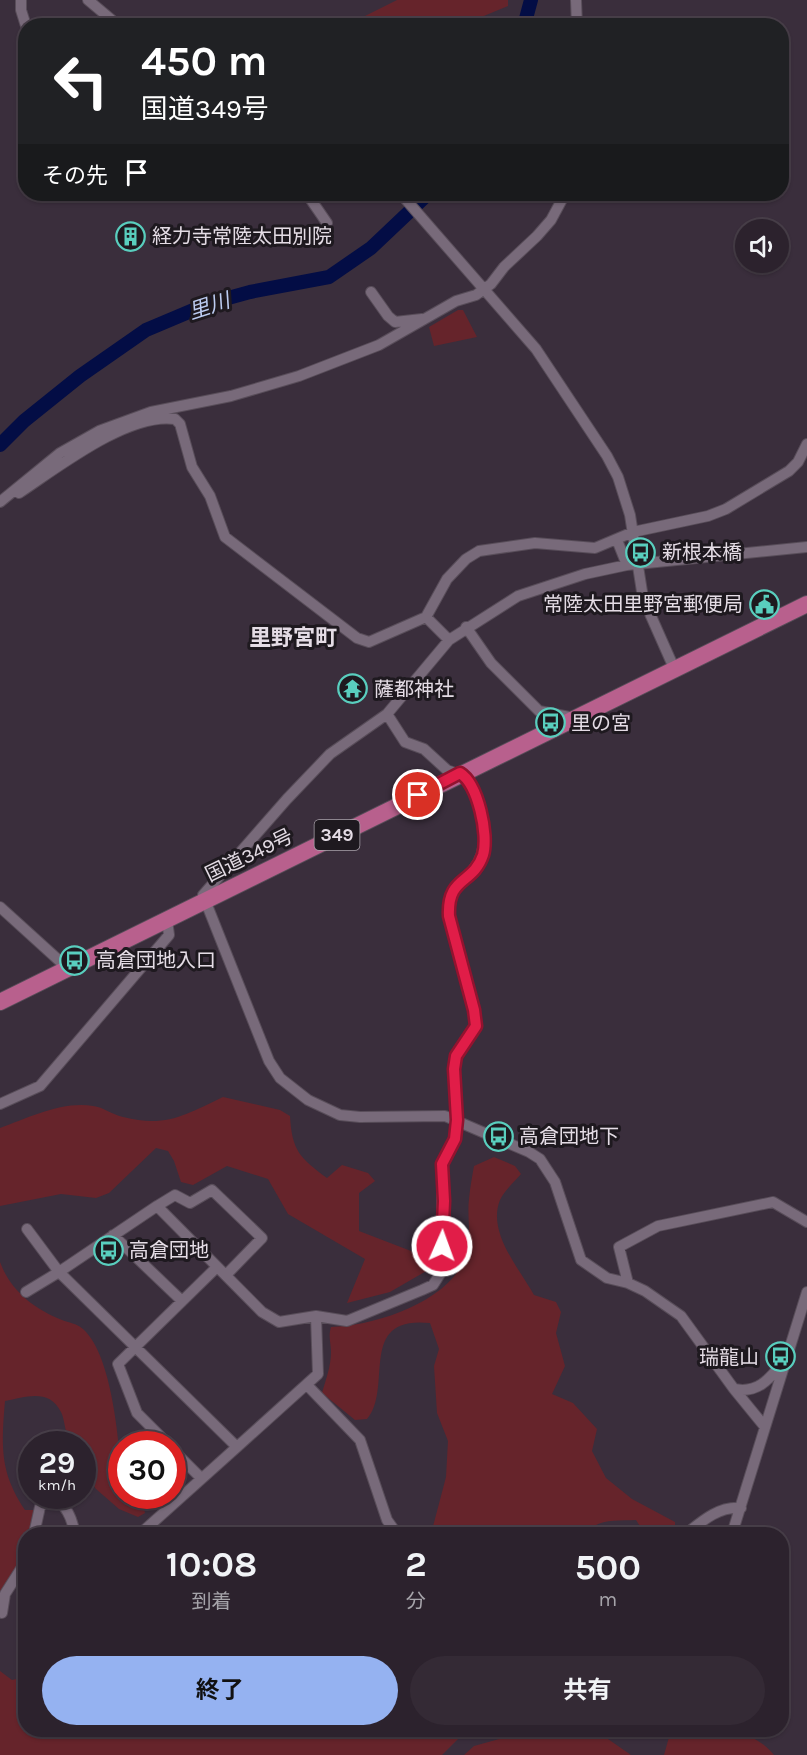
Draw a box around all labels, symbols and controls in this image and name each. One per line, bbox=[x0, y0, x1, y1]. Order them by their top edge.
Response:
text: 450 m bbox=[141, 36, 267, 86]
icon: left bbox=[42, 42, 120, 120]
text: 国道349号 bbox=[141, 93, 269, 125]
icon: arrive bbox=[120, 156, 153, 189]
text: その先 bbox=[42, 163, 108, 189]
map controls bbox=[735, 219, 789, 273]
button: sound bbox=[735, 219, 789, 273]
building icon: 経力寺常陸太田別院 bbox=[115, 220, 147, 252]
place label: 経力寺常陸太田別院 bbox=[152, 225, 332, 248]
water label: 里川 bbox=[185, 287, 235, 324]
bus stop icon: 新根本橋 bbox=[625, 536, 657, 568]
place label: 新根本橋 bbox=[662, 541, 742, 564]
public building icon: 常陸太田里野宮郵便局 bbox=[748, 588, 780, 620]
place label: 常陸太田里野宮郵便局 bbox=[543, 593, 743, 616]
district label: 里野宮町 bbox=[249, 625, 337, 651]
temple icon: 薩都神社 bbox=[337, 673, 369, 705]
place label: 薩都神社 bbox=[374, 678, 454, 701]
bus stop icon: 里の宮 bbox=[534, 707, 566, 739]
place label: 里の宮 bbox=[571, 712, 631, 735]
pin bbox=[392, 769, 443, 820]
icon: arrive bbox=[401, 778, 434, 811]
road number: 349 bbox=[314, 820, 360, 850]
street label: 国道349号 bbox=[202, 824, 297, 887]
bus stop icon: 高倉団地入口 bbox=[59, 944, 91, 976]
place label: 高倉団地入口 bbox=[96, 949, 216, 972]
bus stop icon: 高倉団地下 bbox=[482, 1120, 514, 1152]
place label: 高倉団地下 bbox=[519, 1125, 619, 1148]
position arrow bbox=[410, 1214, 474, 1278]
bus stop icon: 高倉団地 bbox=[92, 1234, 124, 1266]
place label: 高倉団地 bbox=[129, 1239, 209, 1262]
bus stop icon: 瑞龍山 bbox=[764, 1341, 796, 1373]
place label: 瑞龍山 bbox=[699, 1346, 759, 1369]
speed limit sign: 30 bbox=[108, 1431, 186, 1509]
text: 29 bbox=[39, 1445, 75, 1481]
text: km/h bbox=[38, 1476, 76, 1494]
text: 10:08 bbox=[166, 1543, 257, 1585]
text: 2 bbox=[405, 1543, 427, 1585]
text: 500 bbox=[575, 1546, 641, 1588]
text: m bbox=[599, 1588, 617, 1611]
text: 到着 bbox=[192, 1590, 232, 1613]
text: 分 bbox=[406, 1590, 426, 1613]
button: 終了 bbox=[42, 1656, 398, 1725]
button: 共有 bbox=[410, 1656, 765, 1725]

